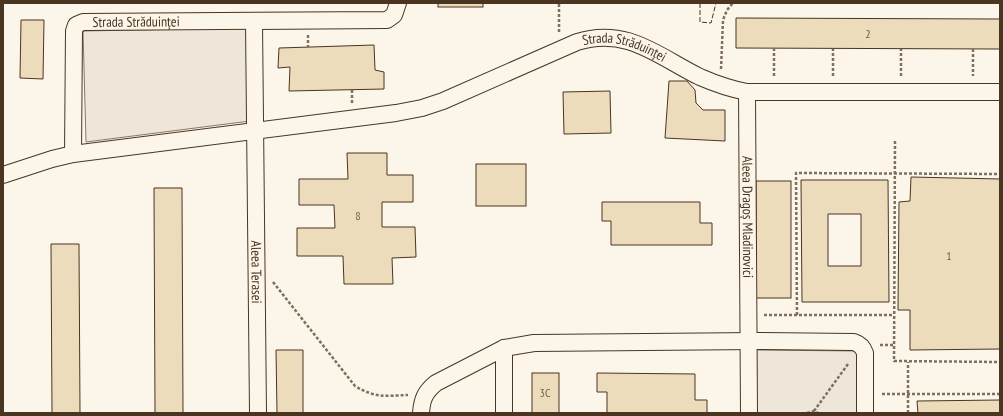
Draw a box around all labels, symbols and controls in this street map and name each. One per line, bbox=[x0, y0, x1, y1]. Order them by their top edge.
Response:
street label: Strada Străduinței bbox=[92, 12, 180, 31]
house number: 2 bbox=[865, 26, 871, 41]
street label: Strada Străduinței bbox=[580, 29, 670, 66]
street label: Aleea Dragoș Mladinovici bbox=[738, 156, 757, 278]
house number: 8 bbox=[355, 208, 361, 223]
street label: Aleea Terasei bbox=[247, 240, 266, 304]
house number: 1 bbox=[946, 248, 952, 263]
house number: 3C bbox=[540, 385, 551, 400]

